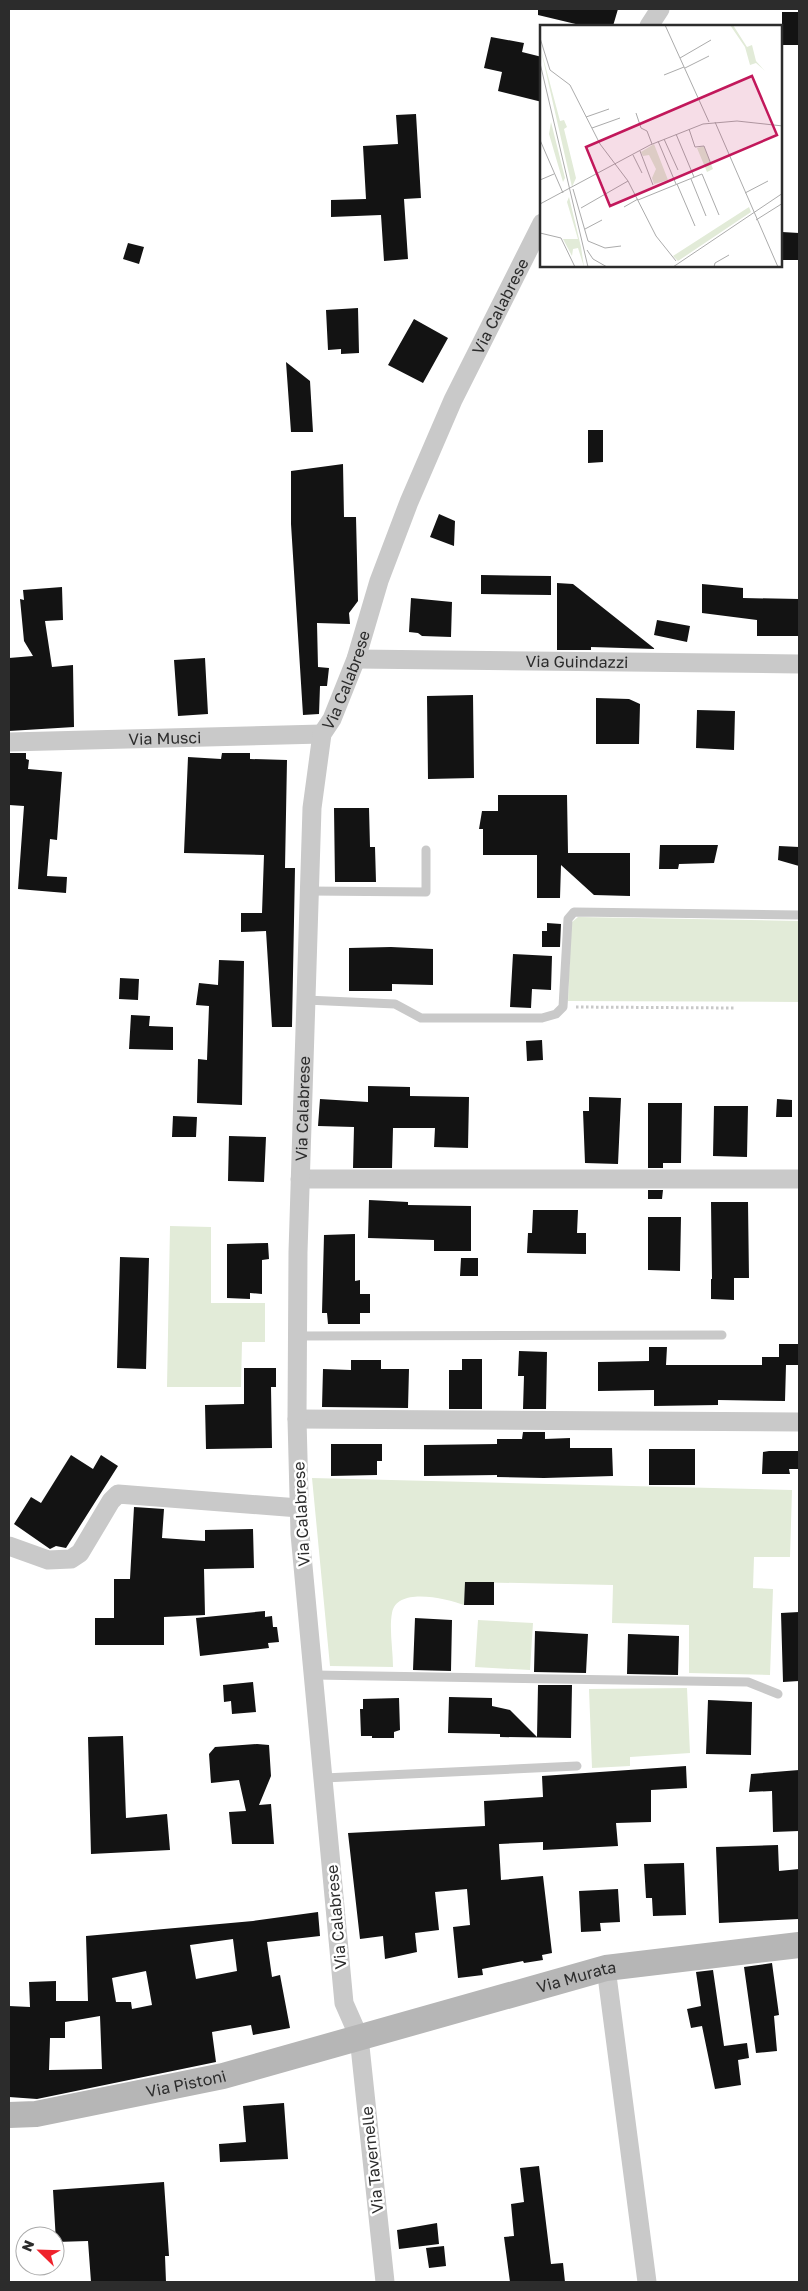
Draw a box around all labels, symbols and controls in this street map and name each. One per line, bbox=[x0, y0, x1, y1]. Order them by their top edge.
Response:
inset map bbox=[540, 25, 783, 268]
street label: Via Calabrese bbox=[468, 255, 533, 358]
street label: Via Calabrese bbox=[317, 628, 374, 734]
street label: Via Guindazzi bbox=[525, 651, 629, 672]
street label: Via Musci bbox=[128, 727, 202, 749]
street label: Via Calabrese bbox=[291, 1056, 314, 1162]
street label: Via Calabrese bbox=[288, 1461, 314, 1567]
street label: Via Calabrese bbox=[321, 1864, 351, 1970]
street label: Via Murata bbox=[534, 1957, 617, 1997]
street label: Via Pistoni bbox=[144, 2066, 229, 2101]
street label: Via Tavernelle bbox=[356, 2105, 388, 2215]
north arrow bbox=[15, 2226, 65, 2276]
text: N bbox=[18, 2238, 37, 2254]

